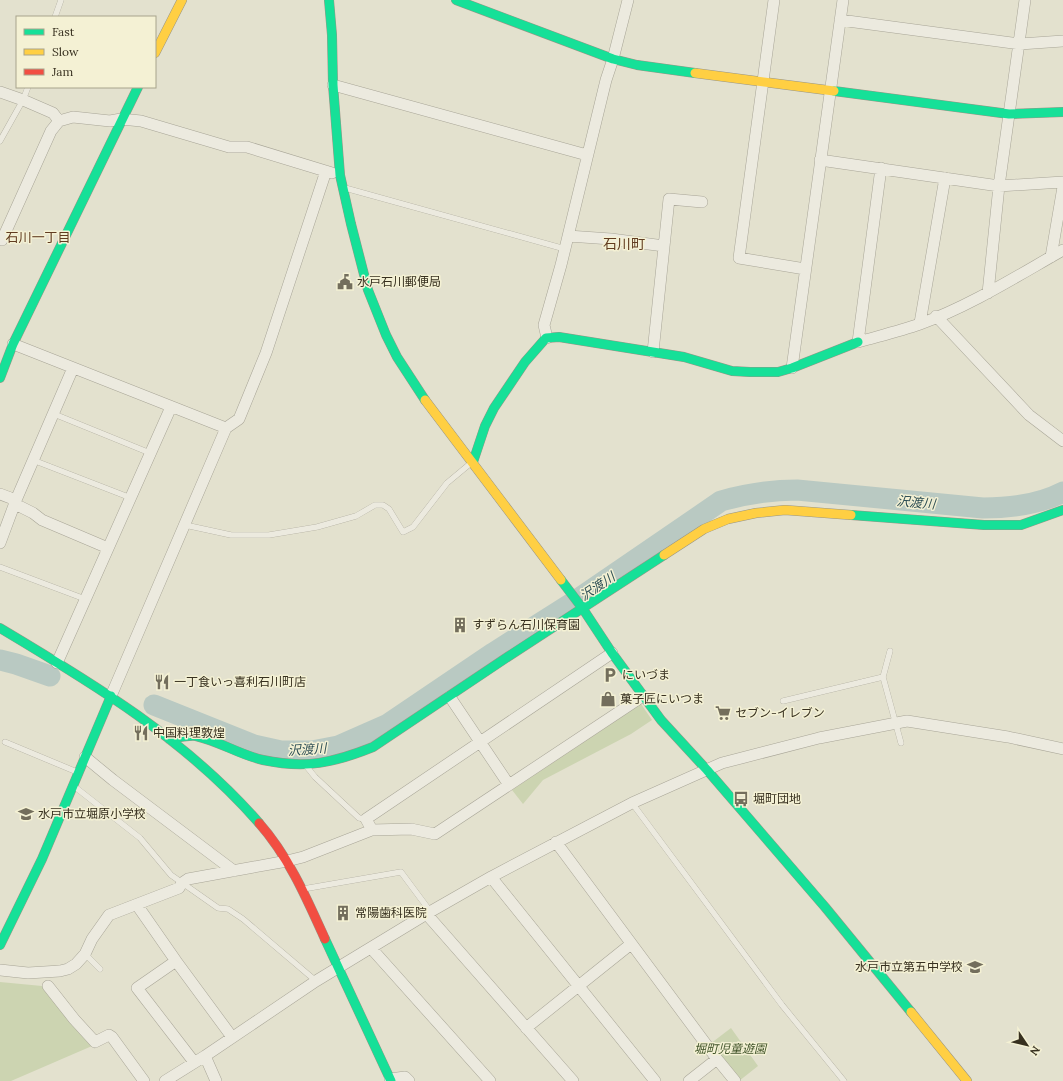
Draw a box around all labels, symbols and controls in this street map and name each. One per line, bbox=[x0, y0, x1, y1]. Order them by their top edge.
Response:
legend bbox=[16, 16, 156, 88]
text: Fast bbox=[52, 24, 75, 39]
text: Slow bbox=[52, 44, 79, 59]
text: Jam bbox=[51, 64, 73, 79]
district label: 石川一丁目 bbox=[5, 229, 71, 246]
district label: 石川町 bbox=[603, 235, 645, 253]
public building icon: 水戸石川郵便局 bbox=[336, 273, 354, 291]
place label: 水戸石川郵便局 bbox=[357, 274, 441, 289]
water label: 沢渡川 bbox=[896, 492, 938, 513]
water label: 沢渡川 bbox=[576, 567, 620, 604]
building icon: すずらん石川保育園 bbox=[451, 616, 469, 634]
place label: すずらん石川保育園 bbox=[472, 617, 580, 632]
parking icon: にいづま bbox=[601, 666, 619, 684]
place label: にいづま bbox=[622, 667, 670, 682]
restaurant icon: 一丁食いっ喜利石川町店 bbox=[153, 673, 171, 691]
place label: 一丁食いっ喜利石川町店 bbox=[174, 674, 306, 689]
shop icon: 菓子匠にいつま bbox=[599, 690, 617, 708]
place label: 菓子匠にいつま bbox=[620, 691, 704, 706]
supermarket icon: セブン-イレブン bbox=[714, 704, 732, 722]
place label: セブン-イレブン bbox=[735, 705, 825, 720]
restaurant icon: 中国料理敦煌 bbox=[132, 724, 150, 742]
place label: 中国料理敦煌 bbox=[153, 725, 225, 740]
water label: 沢渡川 bbox=[287, 740, 329, 759]
bus stop icon: 堀町団地 bbox=[732, 790, 750, 808]
place label: 堀町団地 bbox=[753, 791, 801, 806]
school or university icon: 水戸市立堀原小学校 bbox=[17, 805, 35, 823]
place label: 水戸市立堀原小学校 bbox=[38, 806, 146, 821]
building icon: 常陽歯科医院 bbox=[334, 904, 352, 922]
place label: 常陽歯科医院 bbox=[355, 905, 427, 920]
school or university icon: 水戸市立第五中学校 bbox=[966, 958, 984, 976]
place label: 水戸市立第五中学校 bbox=[855, 959, 963, 974]
north arrow bbox=[1007, 1025, 1047, 1065]
park label: 堀町児童遊園 bbox=[694, 1041, 768, 1056]
text: N bbox=[1027, 1043, 1043, 1059]

